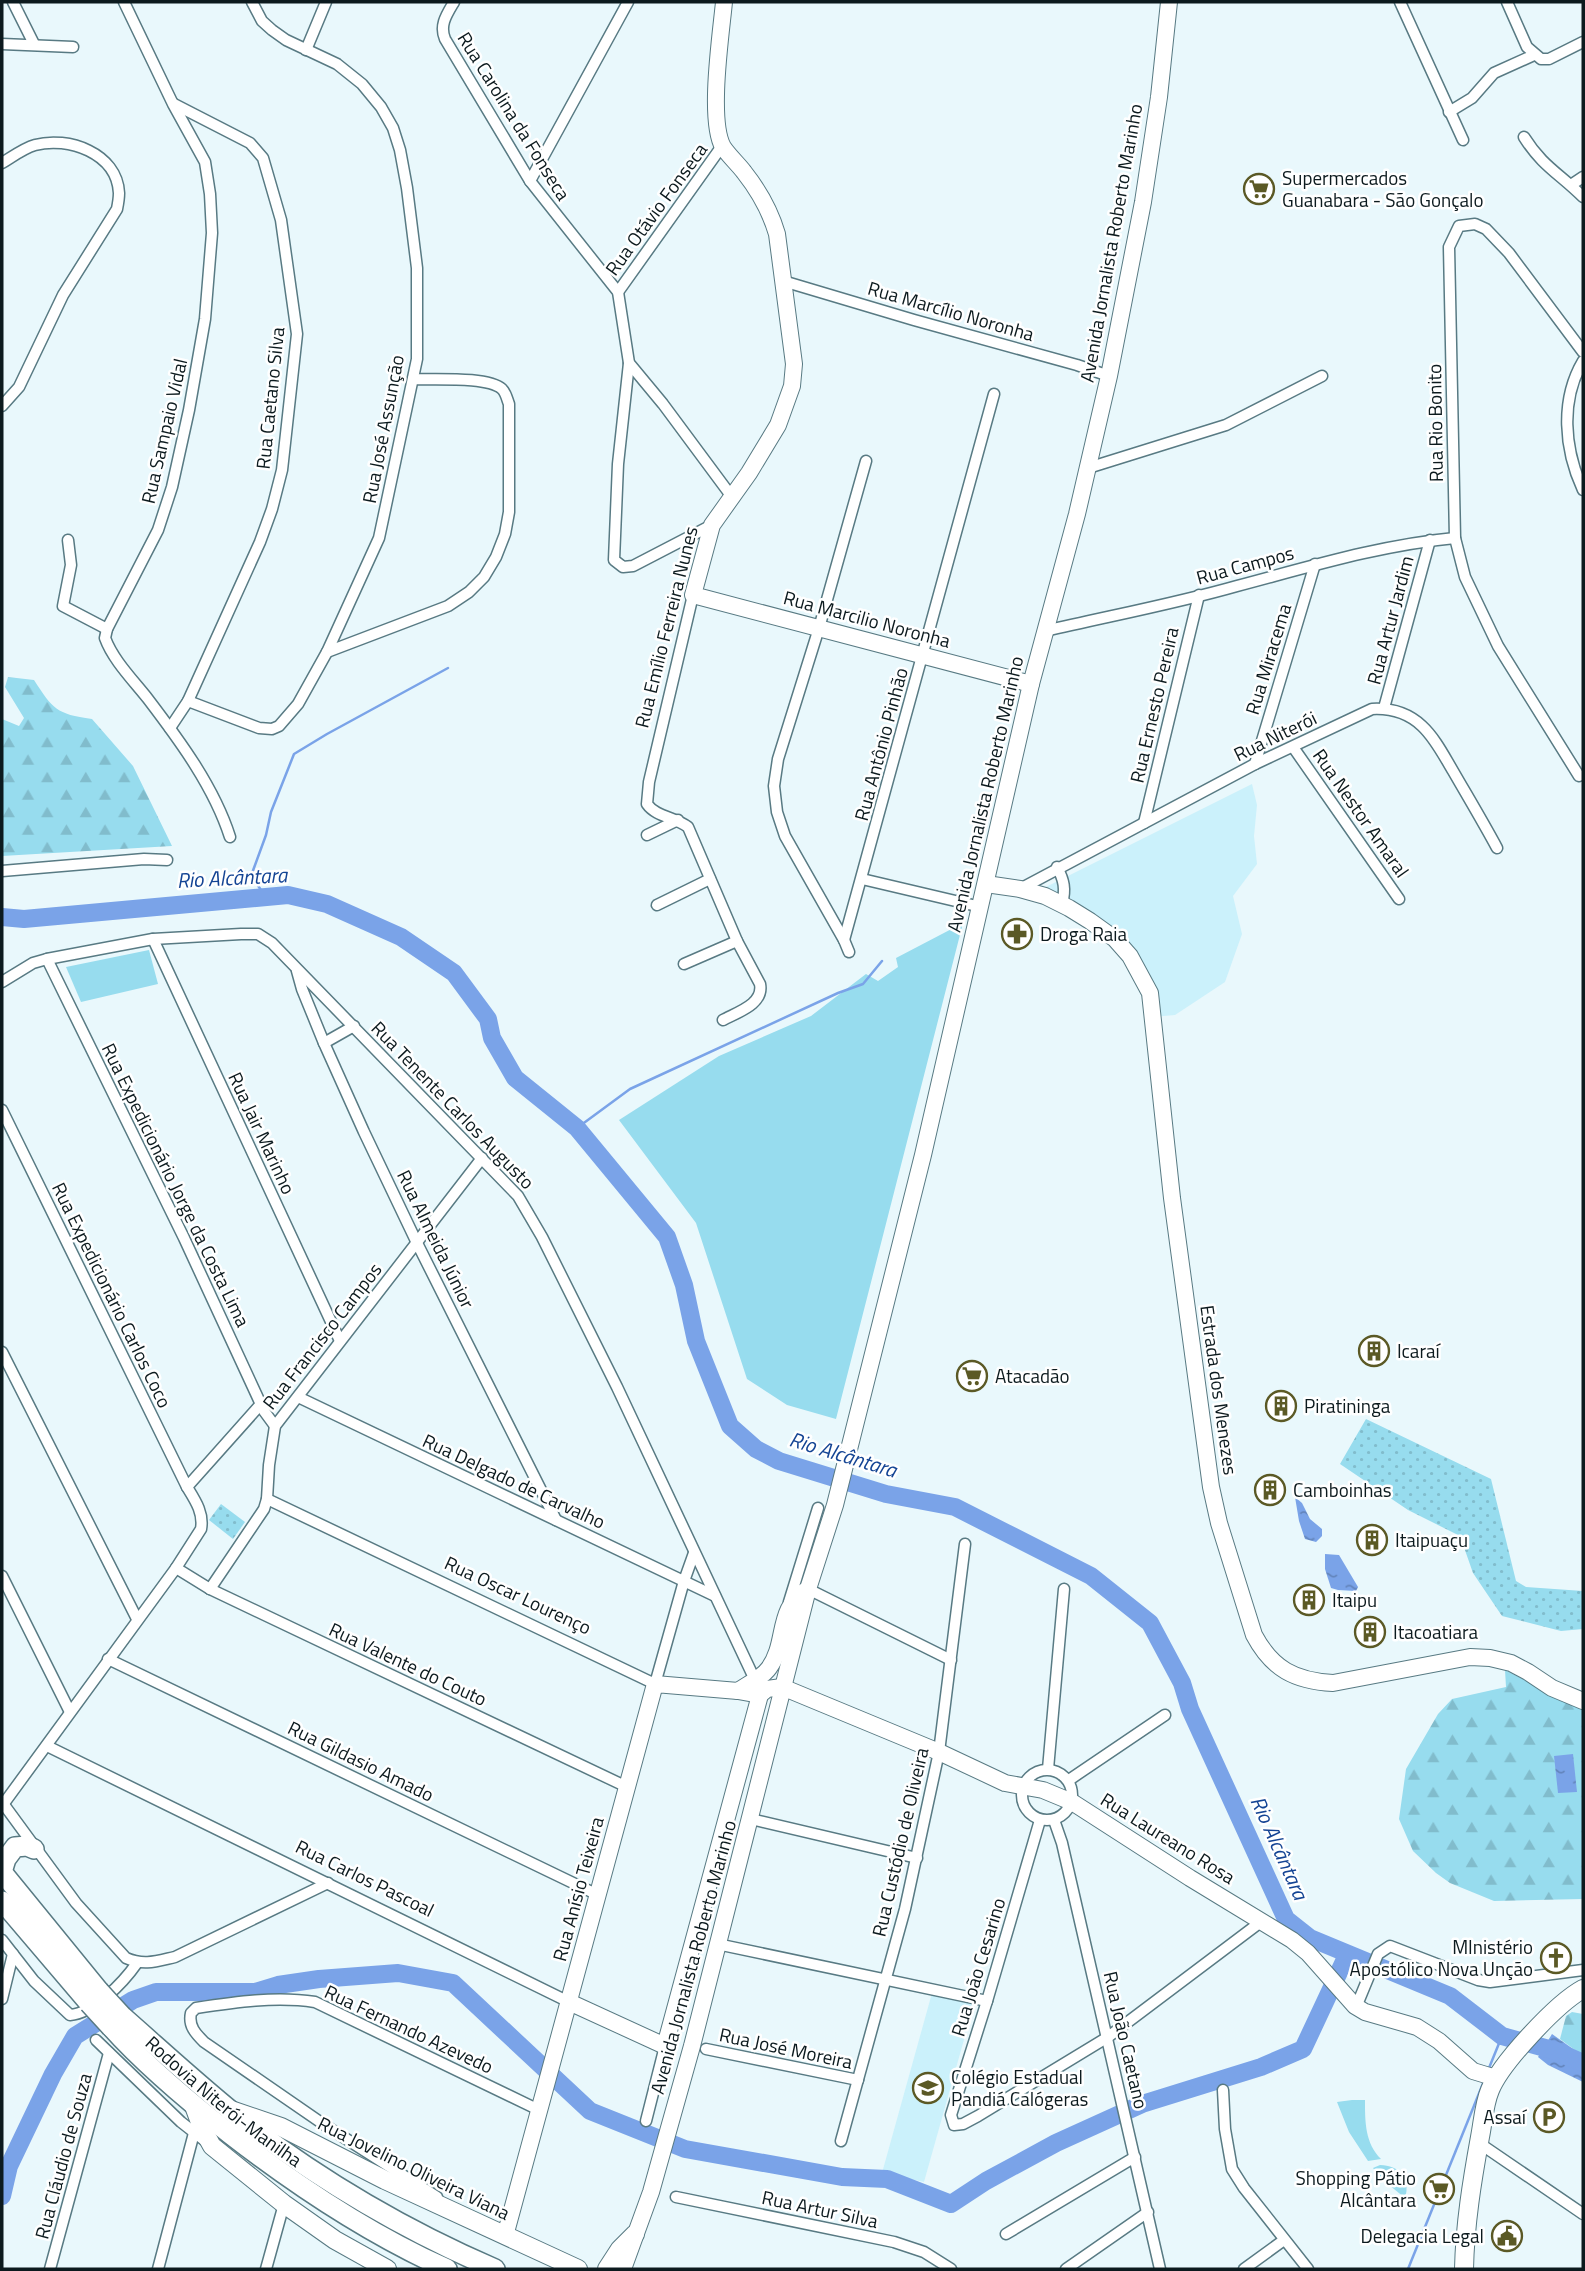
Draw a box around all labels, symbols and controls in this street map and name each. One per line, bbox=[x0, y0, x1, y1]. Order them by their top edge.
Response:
street label: Rua Carolina da Fonseca bbox=[451, 26, 578, 206]
street label: Avenida Jornalista Roberto Marinho bbox=[1072, 101, 1149, 384]
street label: Rua Otávio Fonseca bbox=[598, 136, 714, 281]
place label: Supermercados Guanabara - São Gonçalo bbox=[1282, 163, 1484, 214]
supermarket icon: Supermercados Guanabara - São Gonçalo bbox=[1242, 172, 1276, 206]
street label: Rua Marcílio Noronha bbox=[865, 273, 1038, 348]
street label: Rua Caetano Silva bbox=[248, 325, 291, 470]
street label: Rua José Assunção bbox=[354, 352, 411, 506]
street label: Rua Sampaio Vidal bbox=[133, 355, 194, 506]
street label: Rua Rio Bonito bbox=[1419, 364, 1450, 482]
street label: Rua Emílio Ferreira Nunes bbox=[626, 523, 705, 731]
street label: Rua Campos bbox=[1193, 538, 1297, 591]
street label: Rua Artur Jardim bbox=[1358, 552, 1421, 688]
street label: Rua Marcilio Noronha bbox=[780, 582, 954, 655]
street label: Rua Miracema bbox=[1237, 599, 1298, 718]
street label: Rua Ernesto Pereira bbox=[1121, 624, 1186, 786]
street label: Avenida Jornalista Roberto Marinho bbox=[939, 653, 1030, 935]
street label: Rua Antônio Pinhão bbox=[846, 664, 915, 824]
street label: Rua Niterói bbox=[1228, 703, 1321, 768]
street label: Rua Nestor Amaral bbox=[1306, 742, 1417, 883]
water label: Rio Alcântara bbox=[176, 858, 289, 896]
pharmacy icon: Droga Raia bbox=[1000, 917, 1034, 951]
place label: Droga Raia bbox=[1040, 919, 1128, 948]
street label: Rua Tenente Carlos Augusto bbox=[365, 1014, 542, 1195]
street label: Rua Expedicionário Jorge da Costa Lima bbox=[95, 1038, 258, 1332]
street label: Rua Jair Marinho bbox=[221, 1067, 303, 1199]
street label: Rua Almeida Júnior bbox=[390, 1165, 483, 1313]
street label: Rua Expedicionário Carlos Coco bbox=[45, 1177, 180, 1412]
street label: Rua Francisco Campos bbox=[255, 1256, 388, 1415]
street label: Estrada dos Menezes bbox=[1193, 1303, 1246, 1477]
building icon: Icaraí bbox=[1357, 1334, 1391, 1368]
place label: Icaraí bbox=[1397, 1336, 1441, 1365]
supermarket icon: Atacadão bbox=[955, 1359, 989, 1393]
place label: Atacadão bbox=[995, 1361, 1070, 1390]
building icon: Piratininga bbox=[1264, 1389, 1298, 1423]
place label: Piratininga bbox=[1304, 1391, 1391, 1420]
water label: Rio Alcântara bbox=[786, 1423, 902, 1486]
street label: Rua Delgado de Carvalho bbox=[418, 1425, 610, 1536]
building icon: Camboinhas bbox=[1253, 1473, 1287, 1507]
place label: Camboinhas bbox=[1293, 1475, 1392, 1504]
building icon: Itaipuaçu bbox=[1355, 1523, 1389, 1557]
place label: Itaipuaçu bbox=[1395, 1525, 1468, 1554]
street label: Rua Oscar Lourenço bbox=[440, 1548, 596, 1641]
building icon: Itaipu bbox=[1292, 1583, 1326, 1617]
place label: Itaipu bbox=[1332, 1585, 1377, 1614]
street label: Rua Valente do Couto bbox=[324, 1614, 492, 1713]
building icon: Itacoatiara bbox=[1353, 1615, 1387, 1649]
place label: Itacoatiara bbox=[1393, 1617, 1479, 1646]
street label: Rua Gildasio Amado bbox=[283, 1713, 439, 1808]
street label: Rua Custódio de Oliveira bbox=[864, 1744, 935, 1939]
street label: Rua Laureano Rosa bbox=[1095, 1784, 1242, 1891]
water label: Rio Alcântara bbox=[1243, 1791, 1318, 1906]
street label: Rua Anísio Teixeira bbox=[544, 1813, 611, 1964]
street label: Avenida Jornalista Roberto Marinho bbox=[642, 1817, 743, 2097]
street label: Rua Carlos Pascoal bbox=[291, 1831, 439, 1924]
street label: Rua João Cesarino bbox=[943, 1894, 1012, 2040]
place label: MInistério Apostólico Nova Unção bbox=[1350, 1932, 1533, 1983]
church icon: MInistério Apostólico Nova Unção bbox=[1539, 1941, 1573, 1975]
street label: Rua João Caetano bbox=[1097, 1968, 1156, 2112]
street label: Rua Fernando Azevedo bbox=[320, 1977, 498, 2080]
street label: Rua José Moreira bbox=[717, 2019, 856, 2076]
street label: Rodovia Niterói-Manilha bbox=[139, 2028, 309, 2174]
place label: Colégio Estadual Pandiá Calógeras bbox=[951, 2062, 1089, 2113]
street label: Rua Cláudio de Souza bbox=[26, 2069, 99, 2242]
school or university icon: Colégio Estadual Pandiá Calógeras bbox=[911, 2071, 945, 2105]
parking icon: Assaí bbox=[1532, 2100, 1566, 2134]
place label: Assaí bbox=[1483, 2102, 1528, 2131]
street label: Rua Jovelino Oliveira Viana bbox=[313, 2108, 516, 2227]
place label: Shopping Pátio Alcântara bbox=[1296, 2163, 1416, 2214]
supermarket icon: Shopping Pátio Alcântara bbox=[1422, 2172, 1456, 2206]
street label: Rua Artur Silva bbox=[759, 2182, 881, 2235]
public building icon: Delegacia Legal bbox=[1490, 2219, 1524, 2253]
place label: Delegacia Legal bbox=[1360, 2221, 1484, 2250]

